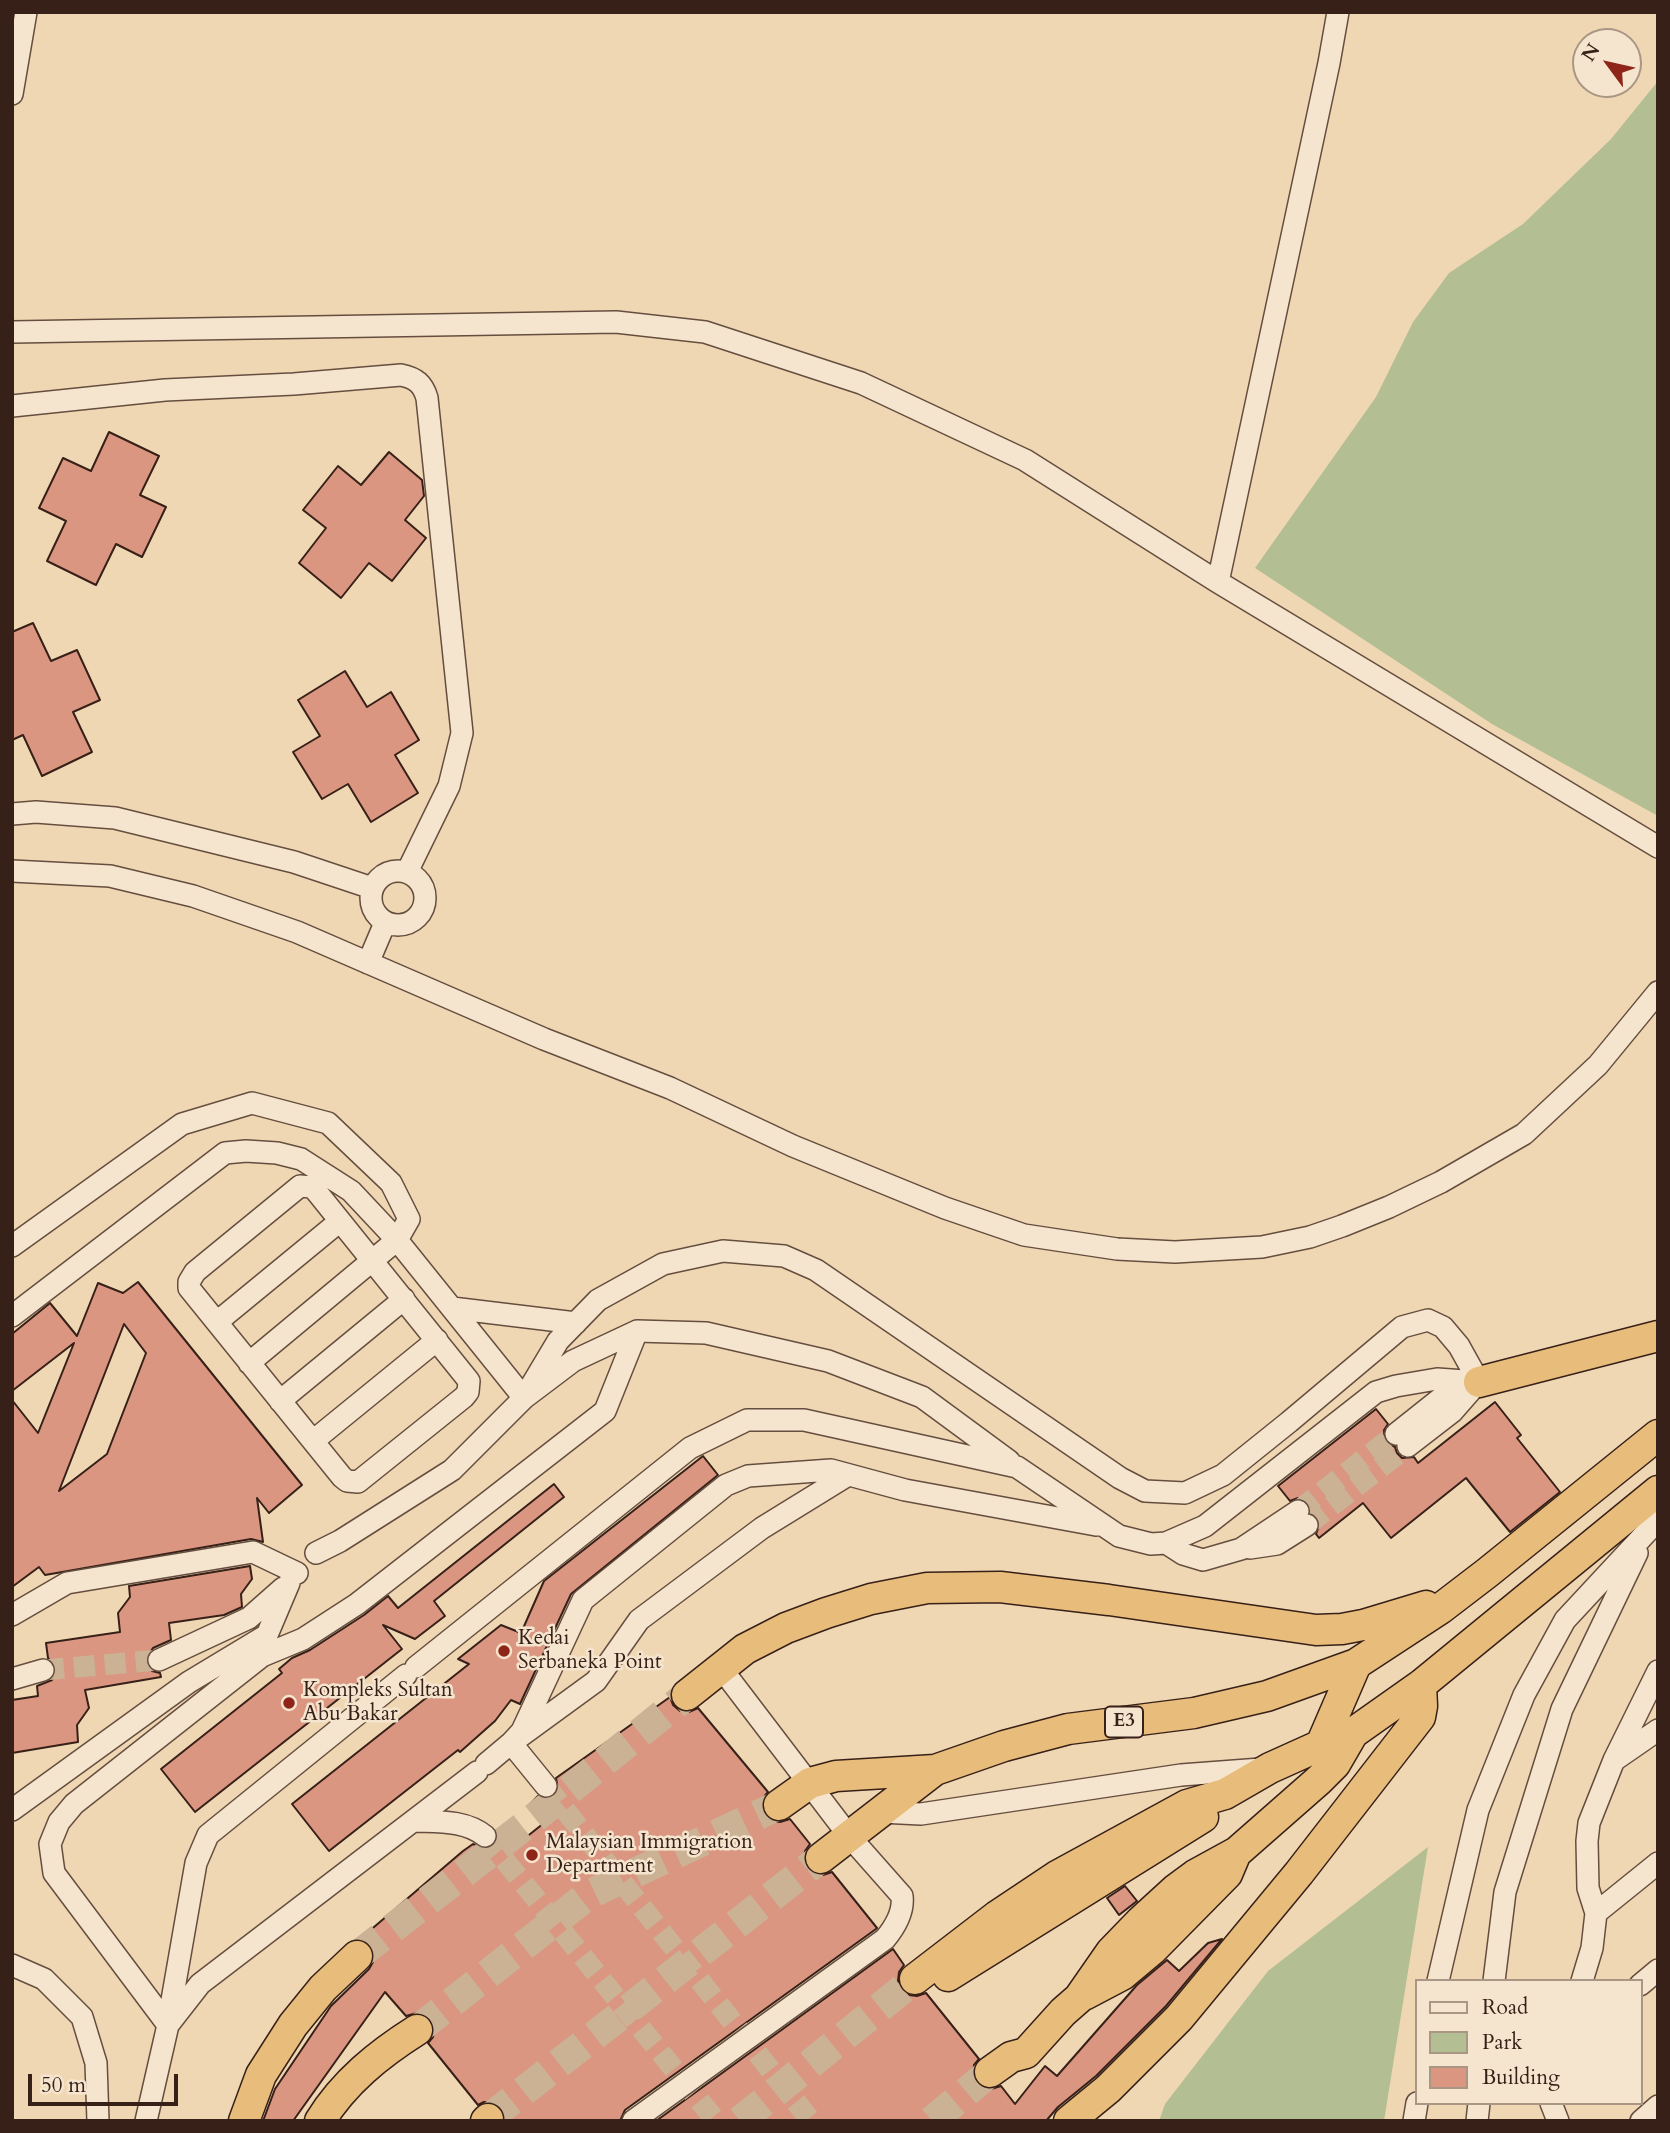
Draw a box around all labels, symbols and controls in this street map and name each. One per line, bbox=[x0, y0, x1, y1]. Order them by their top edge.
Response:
north arrow bbox=[1572, 28, 1642, 98]
text: N bbox=[1576, 39, 1606, 67]
place label: Kedai Serbaneka Point bbox=[518, 1626, 662, 1676]
marker: Kedai Serbaneka Point bbox=[496, 1643, 512, 1659]
place label: Kompleks Sultan Abu Bakar bbox=[303, 1678, 453, 1728]
marker: Kompleks Sultan Abu Bakar bbox=[281, 1695, 297, 1711]
road number: E3 bbox=[1105, 1706, 1143, 1738]
place label: Malaysian Immigration Department bbox=[546, 1830, 753, 1880]
marker: Malaysian Immigration Department bbox=[524, 1847, 540, 1863]
legend bbox=[1414, 1979, 1642, 2105]
text: Road bbox=[1482, 1993, 1528, 2022]
text: Park bbox=[1482, 2028, 1522, 2057]
scale bar bbox=[32, 2060, 182, 2104]
text: Building bbox=[1482, 2063, 1560, 2092]
text: 50 m bbox=[41, 2071, 86, 2100]

